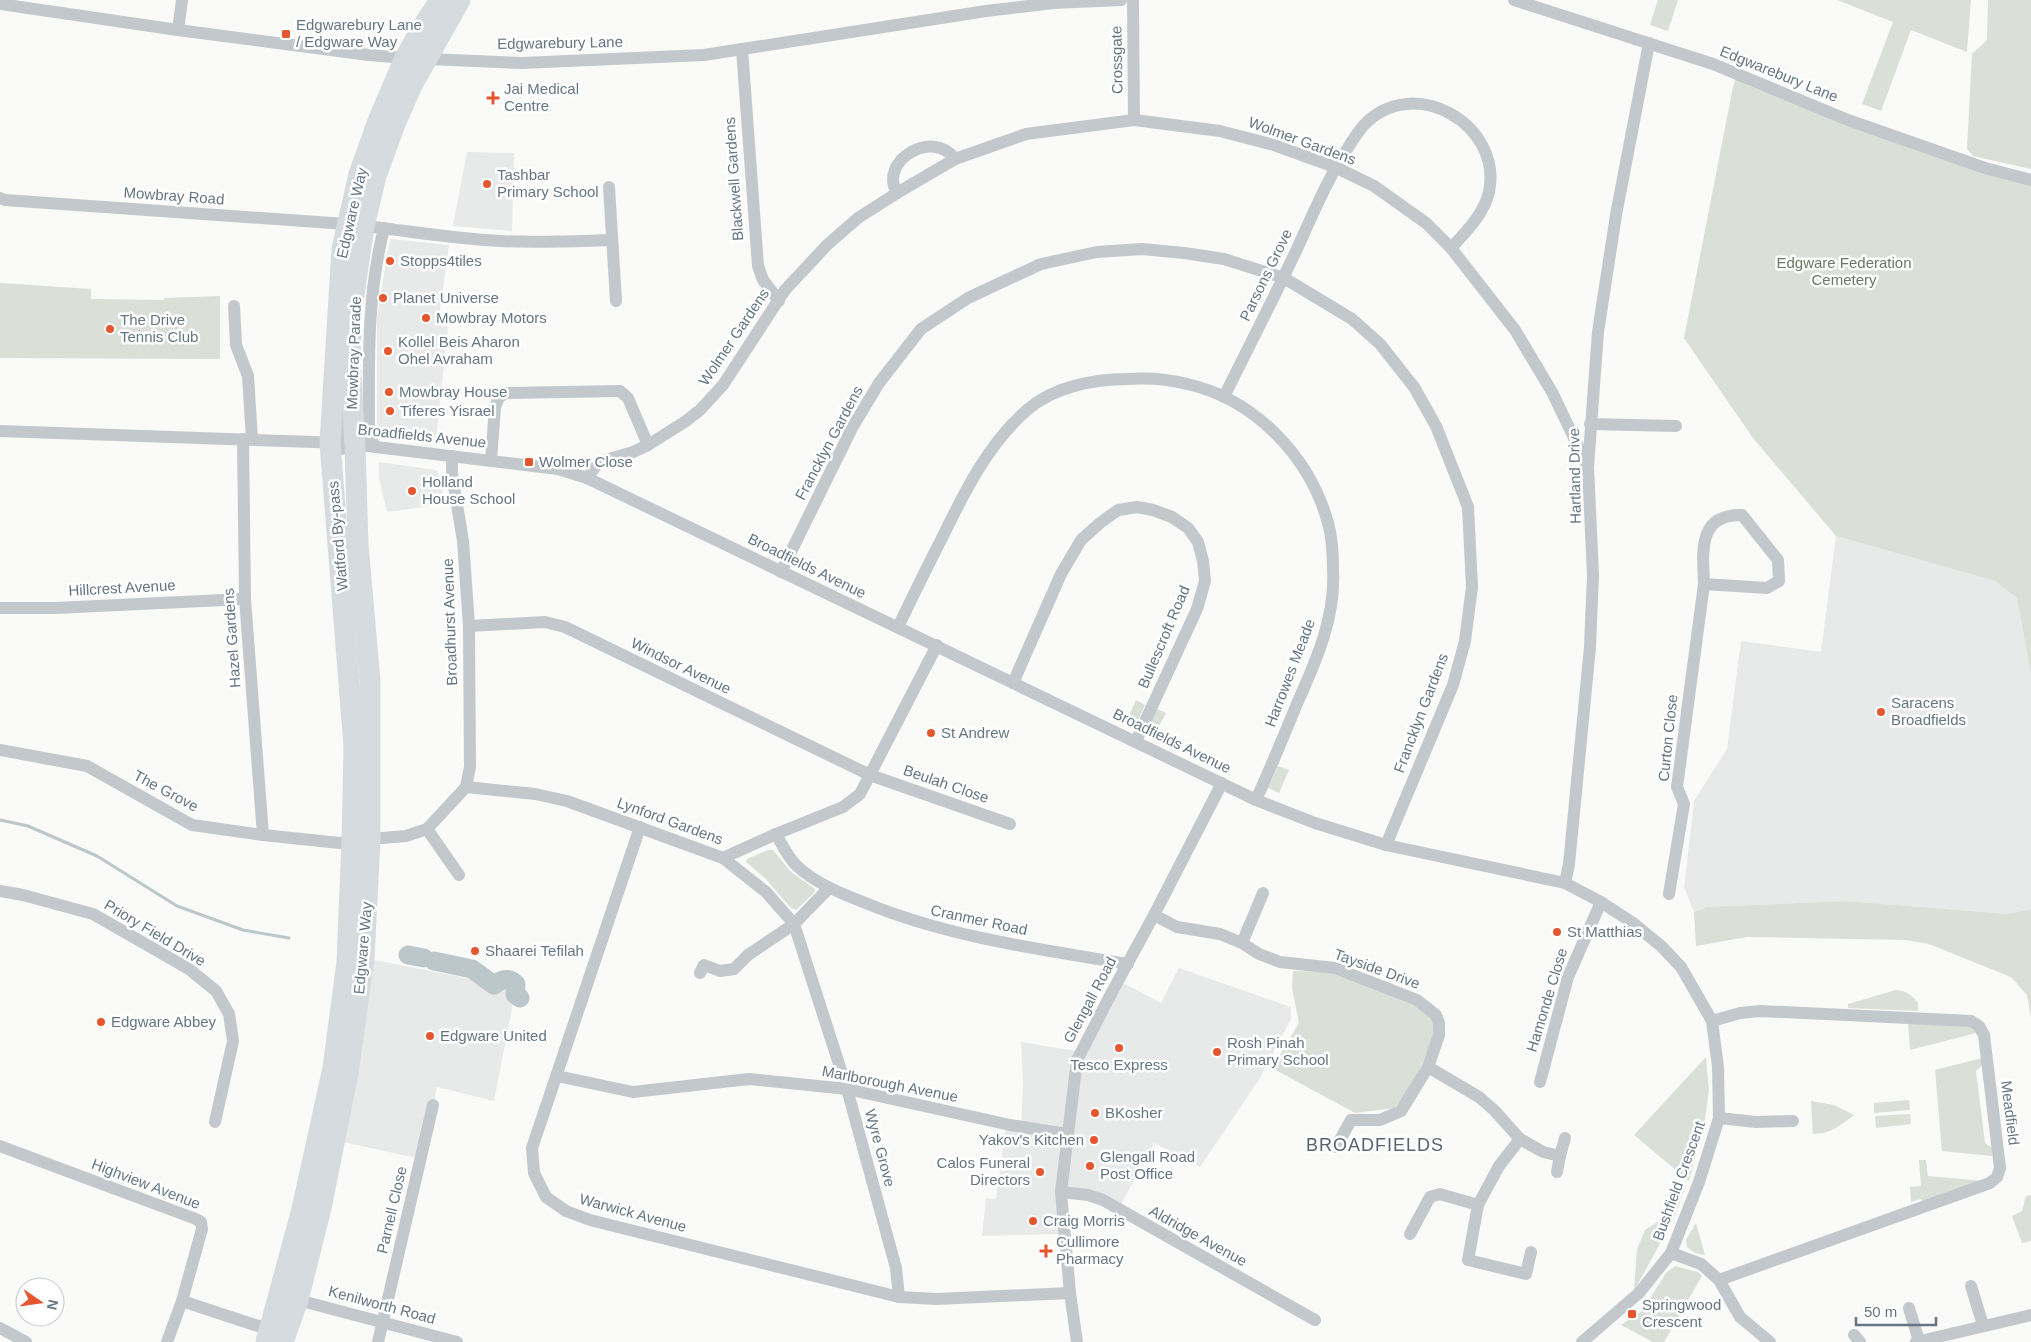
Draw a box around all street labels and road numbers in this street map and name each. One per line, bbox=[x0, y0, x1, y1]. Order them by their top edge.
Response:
street label: Crossgate bbox=[1107, 26, 1126, 94]
street label: Edgwarebury Lane bbox=[497, 33, 623, 52]
street label: Edgwarebury Lane bbox=[1718, 42, 1841, 105]
street label: Wolmer Gardens bbox=[1246, 113, 1358, 168]
street label: Blackwell Gardens bbox=[721, 116, 746, 242]
street label: Edgware Way bbox=[333, 165, 370, 260]
street label: Mowbray Road bbox=[123, 184, 225, 207]
street label: Parsons Grove bbox=[1236, 226, 1295, 323]
street label: Wolmer Gardens bbox=[695, 285, 772, 388]
street label: Mowbray Parade bbox=[343, 296, 364, 410]
street label: Francklyn Gardens bbox=[791, 383, 866, 503]
street label: Broadfields Avenue bbox=[357, 420, 487, 451]
street label: Hartland Drive bbox=[1565, 428, 1584, 524]
street label: Watford By-pass bbox=[324, 480, 351, 592]
street label: Broadfields Avenue bbox=[746, 530, 869, 601]
street label: Broadhurst Avenue bbox=[439, 558, 460, 686]
street label: Hillcrest Avenue bbox=[68, 576, 176, 599]
street label: Bullescroft Road bbox=[1134, 583, 1193, 691]
street label: Hazel Gardens bbox=[220, 588, 243, 689]
street label: Harrowes Meade bbox=[1261, 616, 1318, 729]
street label: Windsor Avenue bbox=[629, 634, 734, 697]
street label: Francklyn Gardens bbox=[1390, 651, 1451, 775]
street label: Curton Close bbox=[1654, 694, 1681, 782]
street label: Broadfields Avenue bbox=[1111, 705, 1234, 776]
street label: Beulah Close bbox=[901, 761, 991, 806]
street label: The Grove bbox=[131, 766, 202, 815]
street label: Lynford Gardens bbox=[615, 794, 725, 848]
street label: Priory Field Drive bbox=[102, 896, 209, 969]
street label: Edgware Way bbox=[350, 900, 375, 995]
street label: Cranmer Road bbox=[929, 901, 1029, 938]
street label: Tayside Drive bbox=[1332, 945, 1422, 992]
street label: Hamonde Close bbox=[1523, 946, 1570, 1054]
street label: Glengall Road bbox=[1060, 954, 1119, 1046]
street label: Marlborough Avenue bbox=[821, 1062, 960, 1105]
street label: Meadfield bbox=[1998, 1080, 2023, 1146]
street label: Wyre Grove bbox=[862, 1107, 899, 1189]
street label: Bushfield Crescent bbox=[1649, 1118, 1708, 1243]
street label: Highview Avenue bbox=[90, 1155, 203, 1212]
street label: Parnell Close bbox=[373, 1165, 410, 1255]
street label: Warwick Avenue bbox=[578, 1190, 688, 1235]
street label: Aldridge Avenue bbox=[1146, 1202, 1250, 1269]
street label: Kenilworth Road bbox=[327, 1282, 437, 1327]

